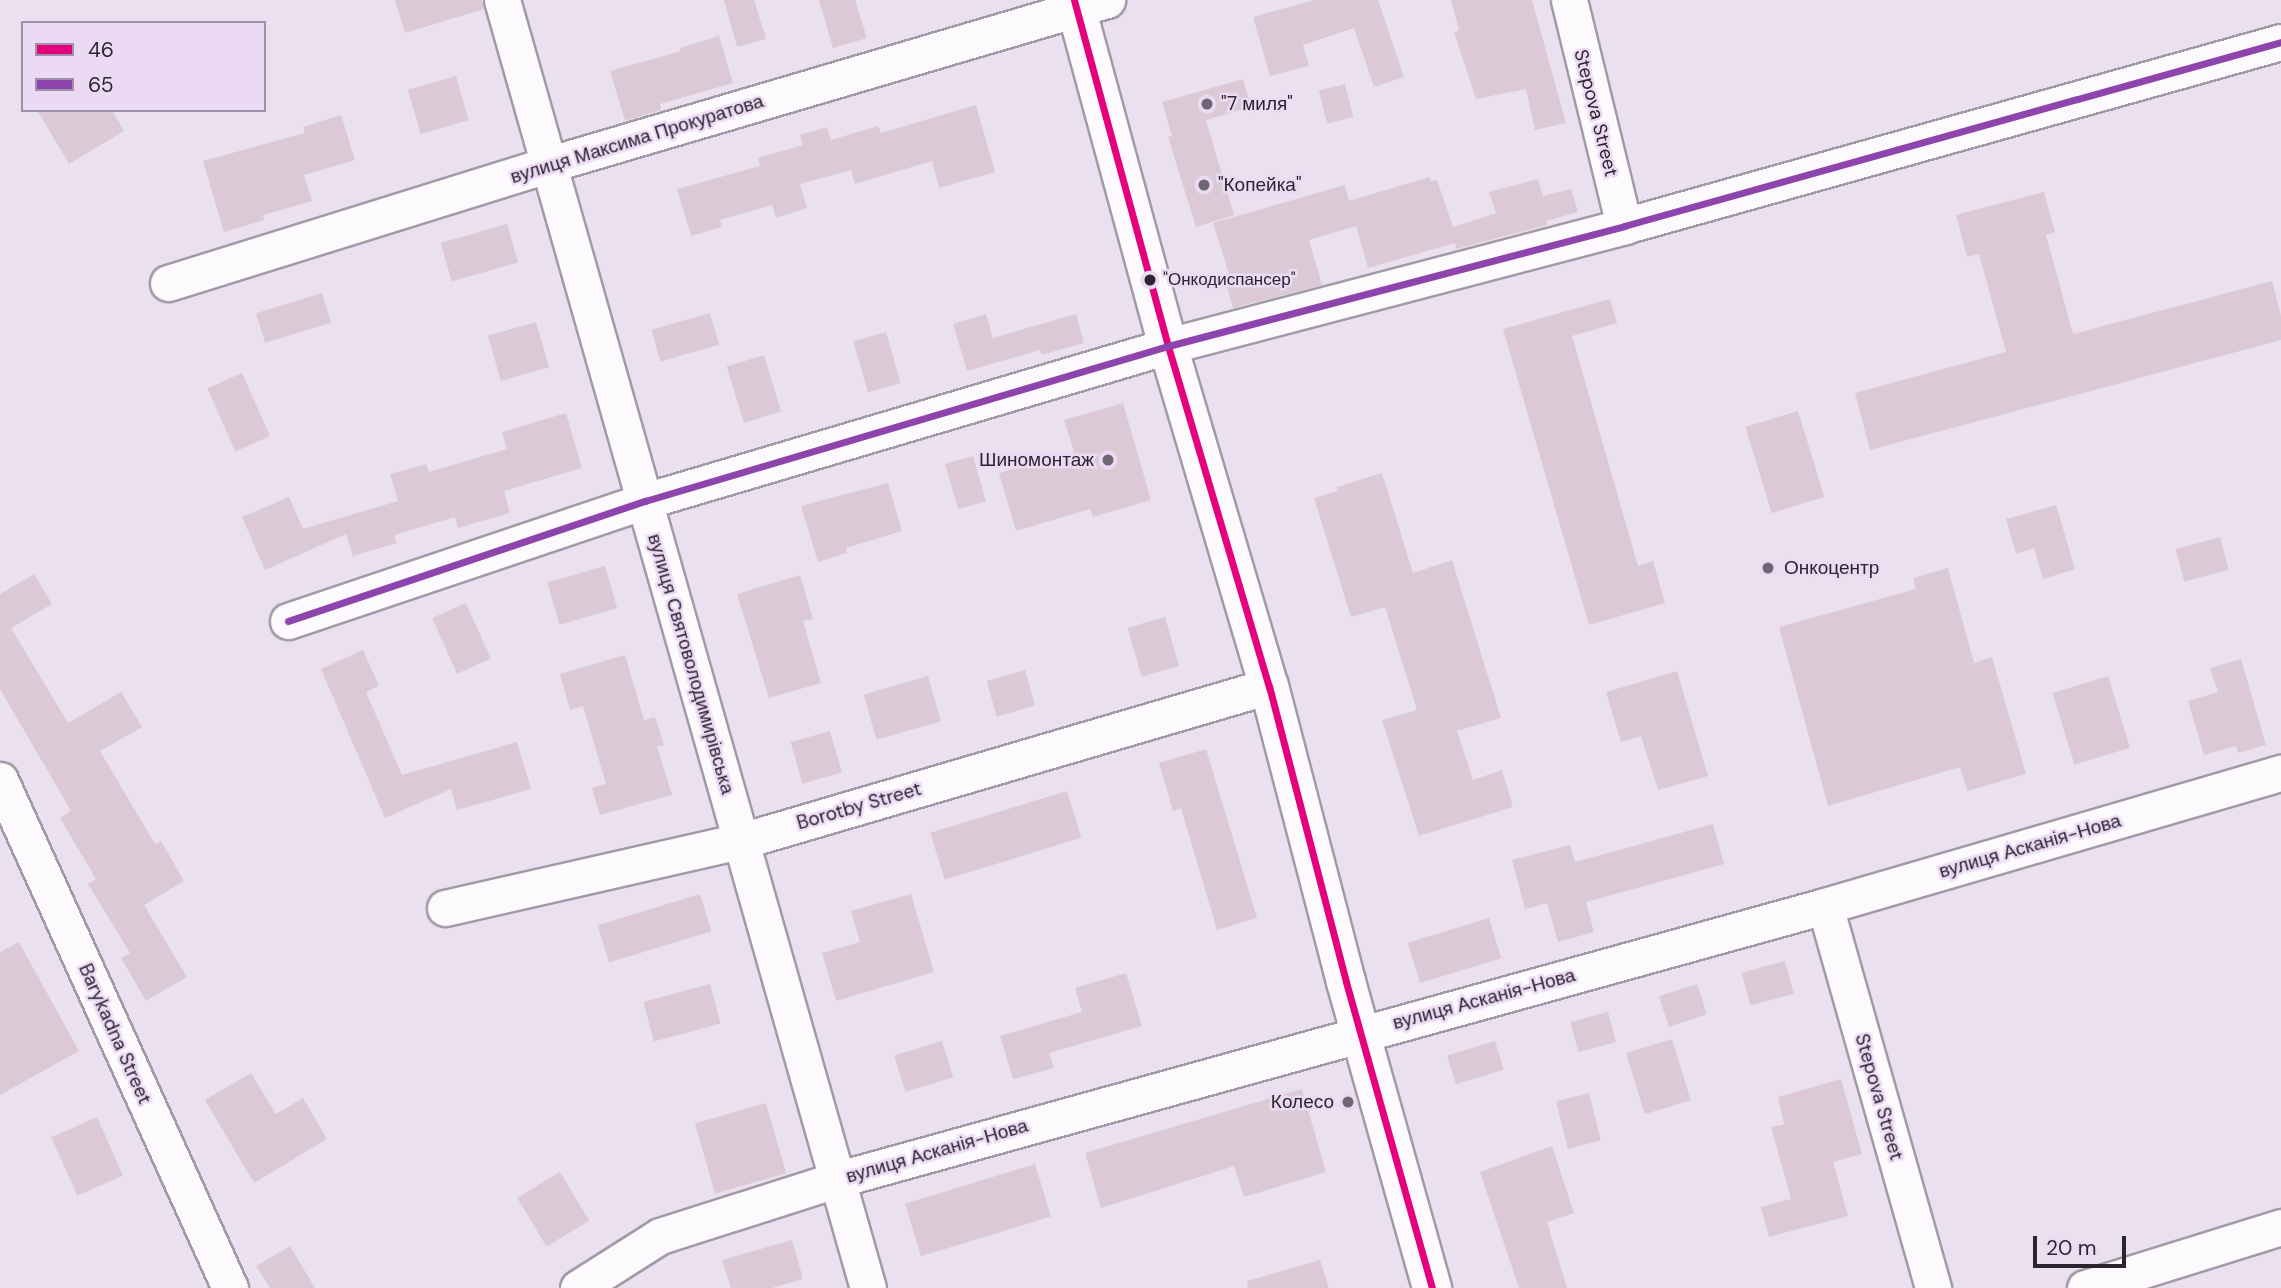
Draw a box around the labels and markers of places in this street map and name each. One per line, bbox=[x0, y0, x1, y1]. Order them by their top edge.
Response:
place label: "7 миля" bbox=[1221, 93, 1293, 115]
marker: "7 миля" bbox=[1199, 96, 1215, 112]
place label: "Копейка" bbox=[1218, 174, 1301, 196]
marker: "Копейка" bbox=[1196, 177, 1212, 193]
place label: "Онкодиспансер" bbox=[1163, 270, 1296, 290]
marker: "Онкодиспансер" bbox=[1143, 273, 1157, 287]
place label: Шиномонтаж bbox=[979, 449, 1094, 471]
marker: Шиномонтаж bbox=[1100, 452, 1116, 468]
place label: Онкоцентр bbox=[1784, 557, 1879, 579]
marker: Онкоцентр bbox=[1758, 558, 1778, 578]
place label: Колесо bbox=[1271, 1091, 1334, 1113]
marker: Колесо bbox=[1340, 1094, 1356, 1110]

